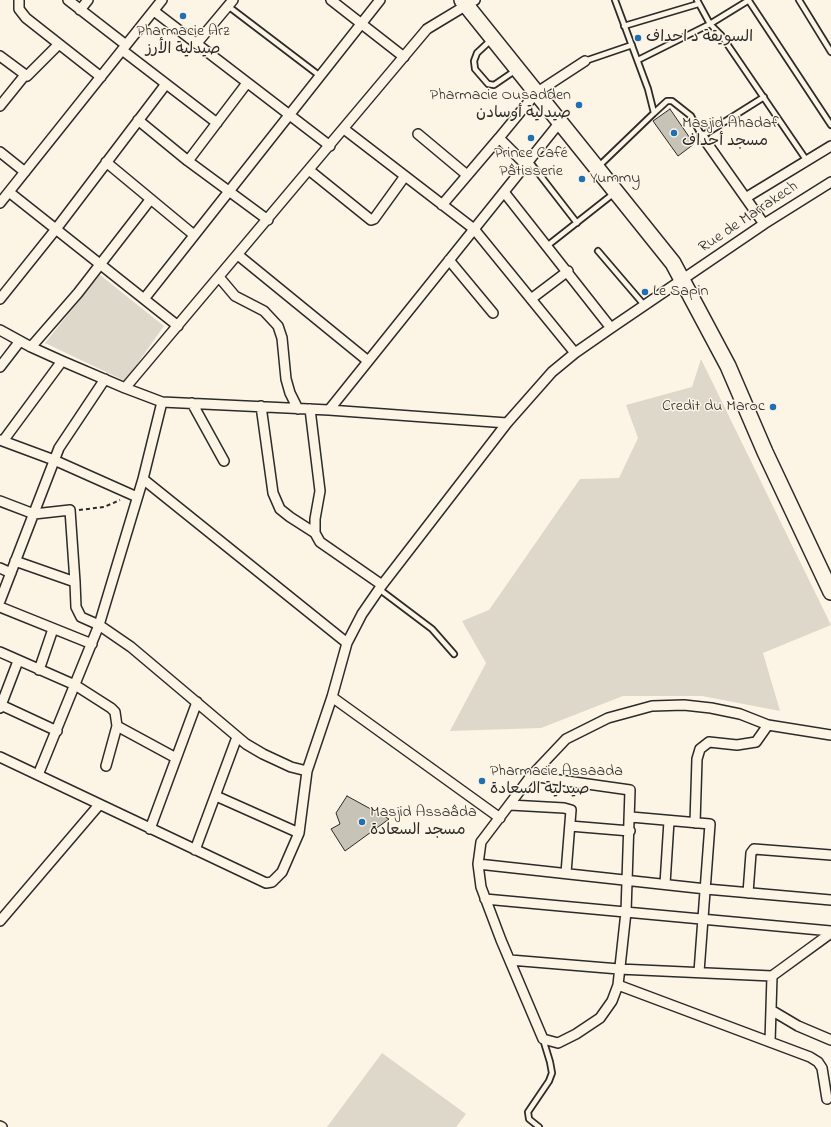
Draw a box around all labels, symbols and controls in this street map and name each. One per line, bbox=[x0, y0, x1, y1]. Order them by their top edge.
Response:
marker: Pharmacie Arz صيدلية الأرز bbox=[178, 11, 188, 21]
place label: Pharmacie Arz صيدلية الأرز bbox=[136, 22, 230, 60]
place label: السويقة د احداف bbox=[646, 28, 753, 48]
marker: السويقة د احداف bbox=[633, 33, 643, 43]
place label: Pharmacie Ousadden صيدلية أوسادن bbox=[430, 86, 571, 124]
marker: Pharmacie Ousadden صيدلية أوسادن bbox=[574, 100, 584, 110]
place label: Masjid Ahadaf مسجد أحداف bbox=[682, 114, 779, 152]
marker: Masjid Ahadaf مسجد أحداف bbox=[669, 128, 679, 138]
marker: Prince Café Pâtisserie bbox=[526, 133, 536, 143]
place label: Prince Café Pâtisserie bbox=[494, 144, 568, 182]
place label: Yummy bbox=[590, 169, 640, 189]
marker: Yummy bbox=[577, 174, 587, 184]
street label: Rue de Marrakech bbox=[696, 178, 802, 258]
place label: Le Sapin bbox=[653, 282, 708, 302]
marker: Le Sapin bbox=[640, 287, 650, 297]
place label: Credit du Maroc bbox=[662, 397, 765, 417]
marker: Credit du Maroc bbox=[768, 402, 778, 412]
place label: Pharmacie Assaada صيدلية السعادة bbox=[490, 762, 623, 800]
marker: Pharmacie Assaada صيدلية السعادة bbox=[477, 776, 487, 786]
place label: Masjid Assaâda مسجد السعادة bbox=[370, 803, 477, 841]
marker: Masjid Assaâda مسجد السعادة bbox=[357, 817, 367, 827]

